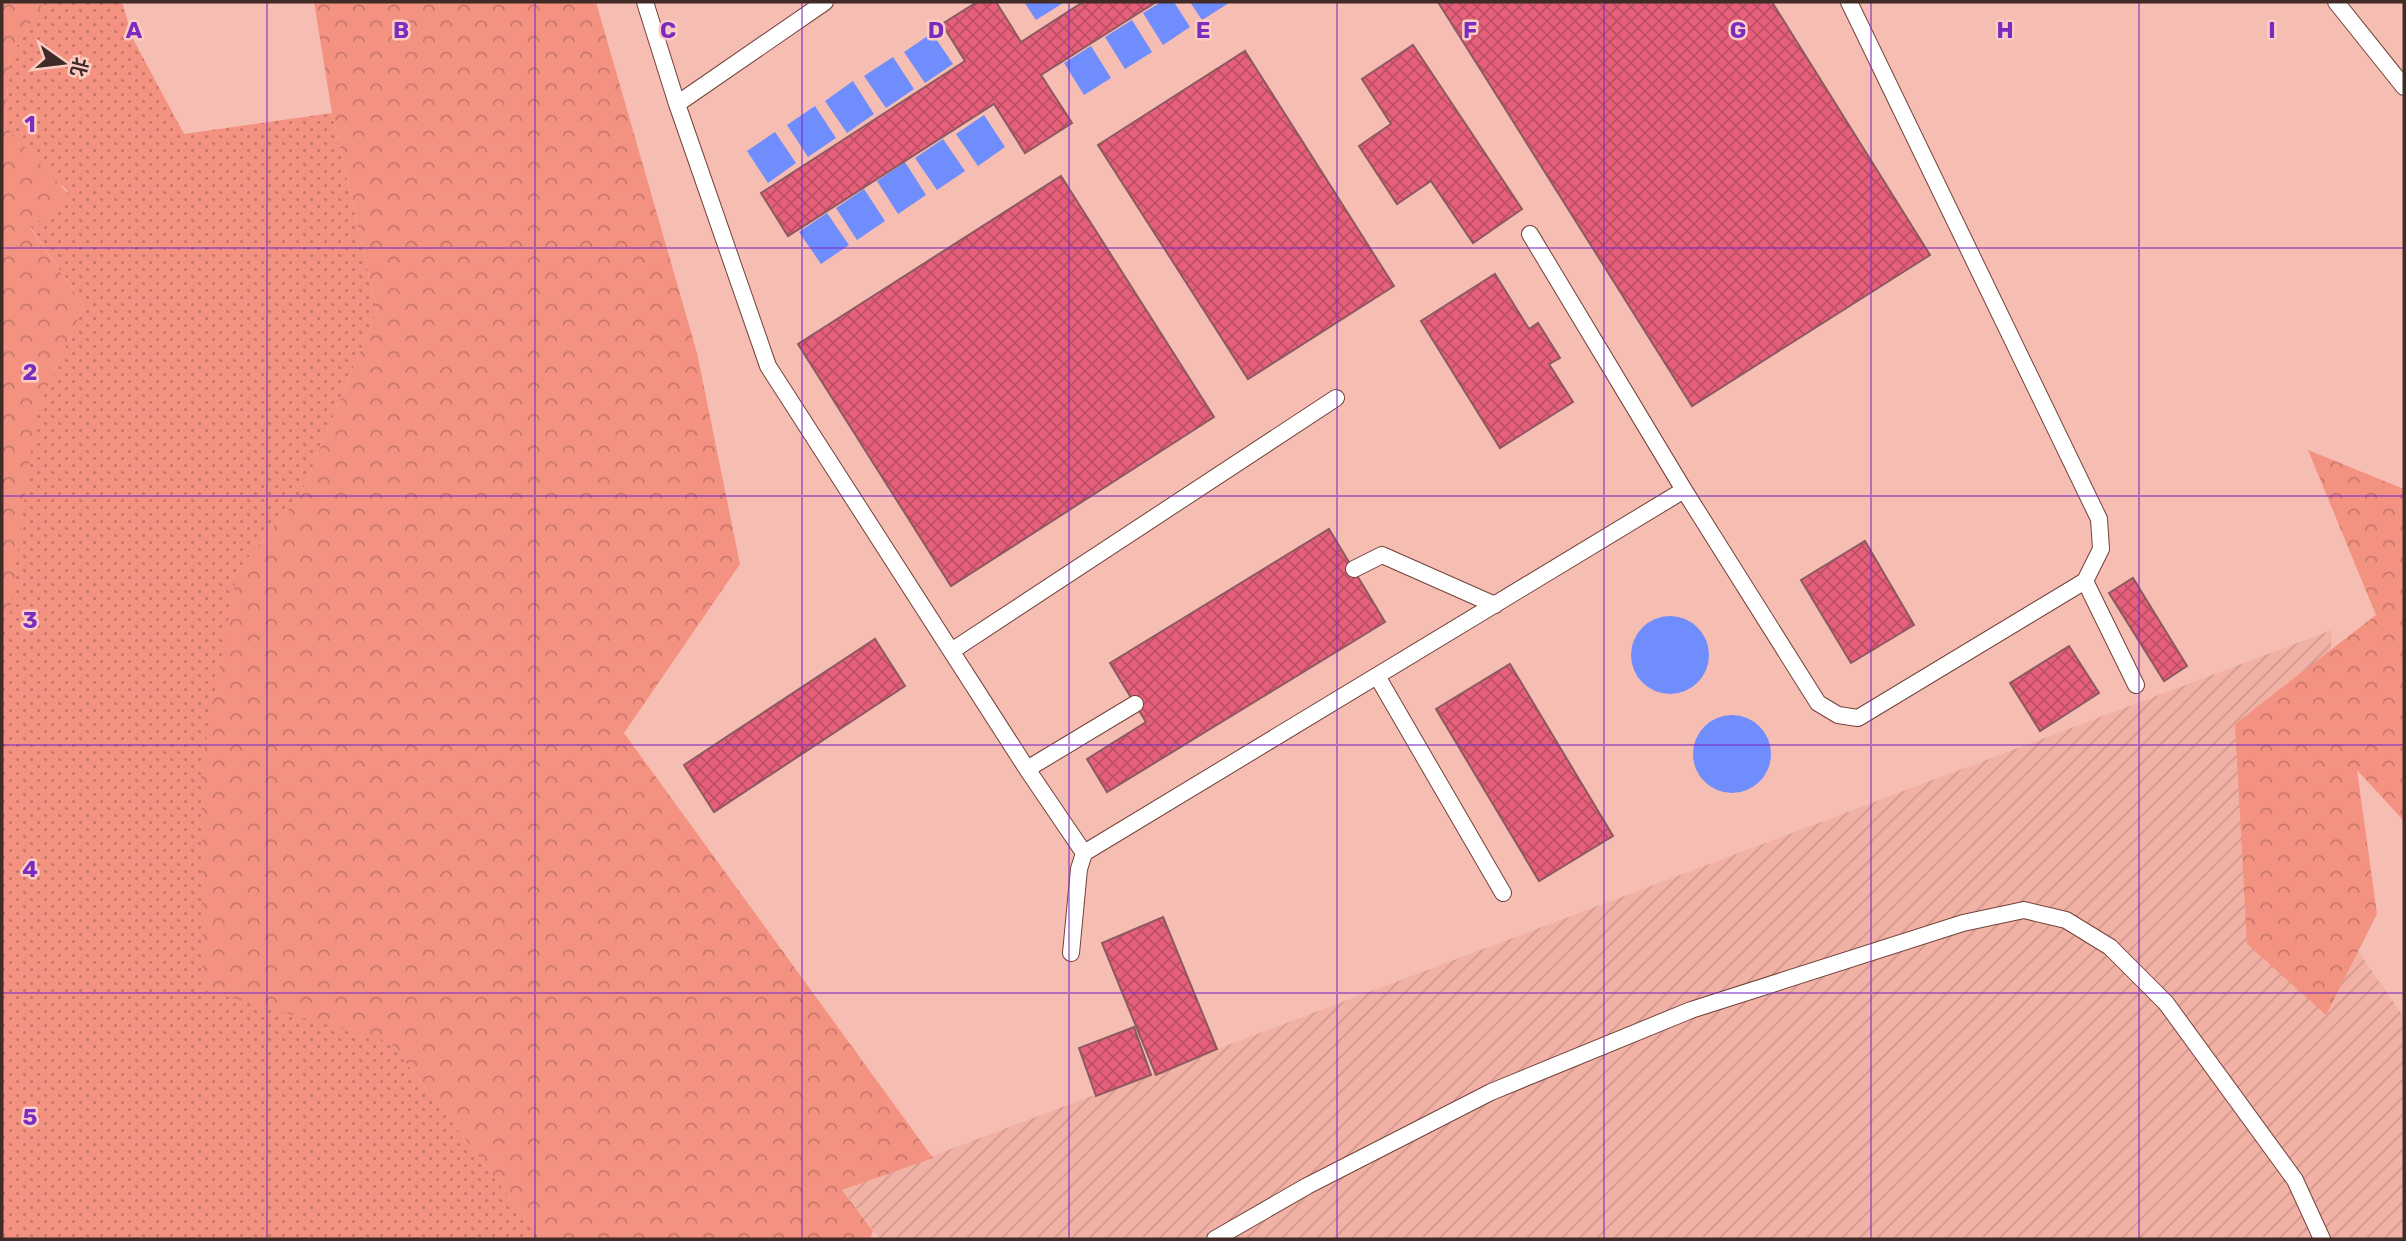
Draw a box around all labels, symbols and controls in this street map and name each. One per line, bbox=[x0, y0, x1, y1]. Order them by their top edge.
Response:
text: A bbox=[126, 16, 143, 44]
text: B bbox=[393, 16, 409, 44]
text: C bbox=[660, 16, 676, 44]
text: D bbox=[928, 16, 944, 44]
text: E bbox=[1196, 16, 1210, 44]
text: F bbox=[1463, 16, 1477, 44]
text: G bbox=[1730, 16, 1746, 44]
text: H bbox=[1996, 16, 2014, 44]
text: I bbox=[2268, 16, 2276, 44]
north arrow bbox=[28, 28, 98, 98]
text: 北 bbox=[66, 55, 92, 79]
text: 1 bbox=[24, 110, 36, 138]
text: 2 bbox=[23, 358, 37, 386]
text: 3 bbox=[22, 606, 38, 634]
text: 4 bbox=[22, 855, 38, 883]
text: 5 bbox=[23, 1103, 38, 1131]

